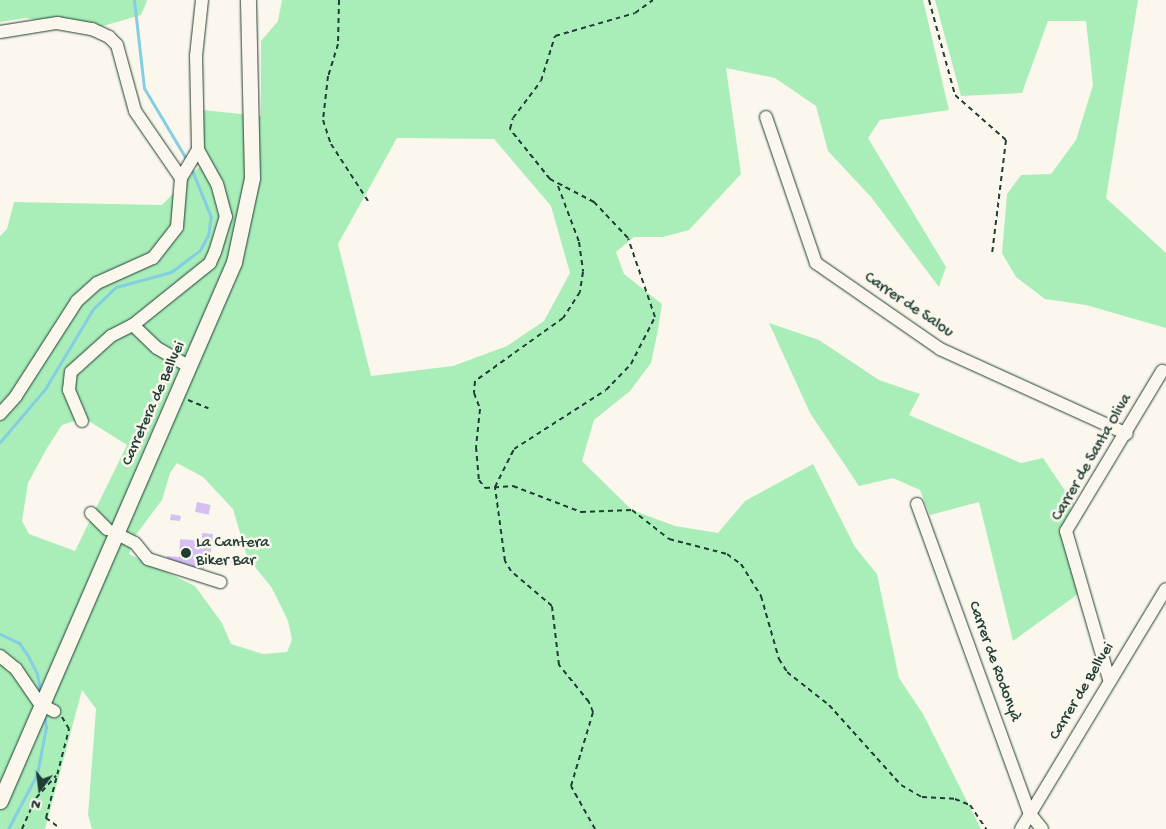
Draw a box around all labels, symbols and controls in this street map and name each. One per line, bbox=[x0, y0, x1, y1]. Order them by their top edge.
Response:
street label: Carrer de Salou bbox=[860, 269, 956, 343]
street label: Carretera de Bellvei bbox=[119, 339, 191, 469]
street label: Carrer de Santa Oliva bbox=[1049, 391, 1137, 525]
place label: La Cantera Biker Bar bbox=[196, 534, 269, 572]
marker: La Cantera Biker Bar bbox=[180, 547, 192, 559]
street label: Carrer de Rodonyà bbox=[962, 599, 1024, 725]
street label: Carrer de Bellvei bbox=[1046, 640, 1120, 744]
north arrow bbox=[15, 764, 65, 814]
text: N bbox=[29, 795, 43, 813]

